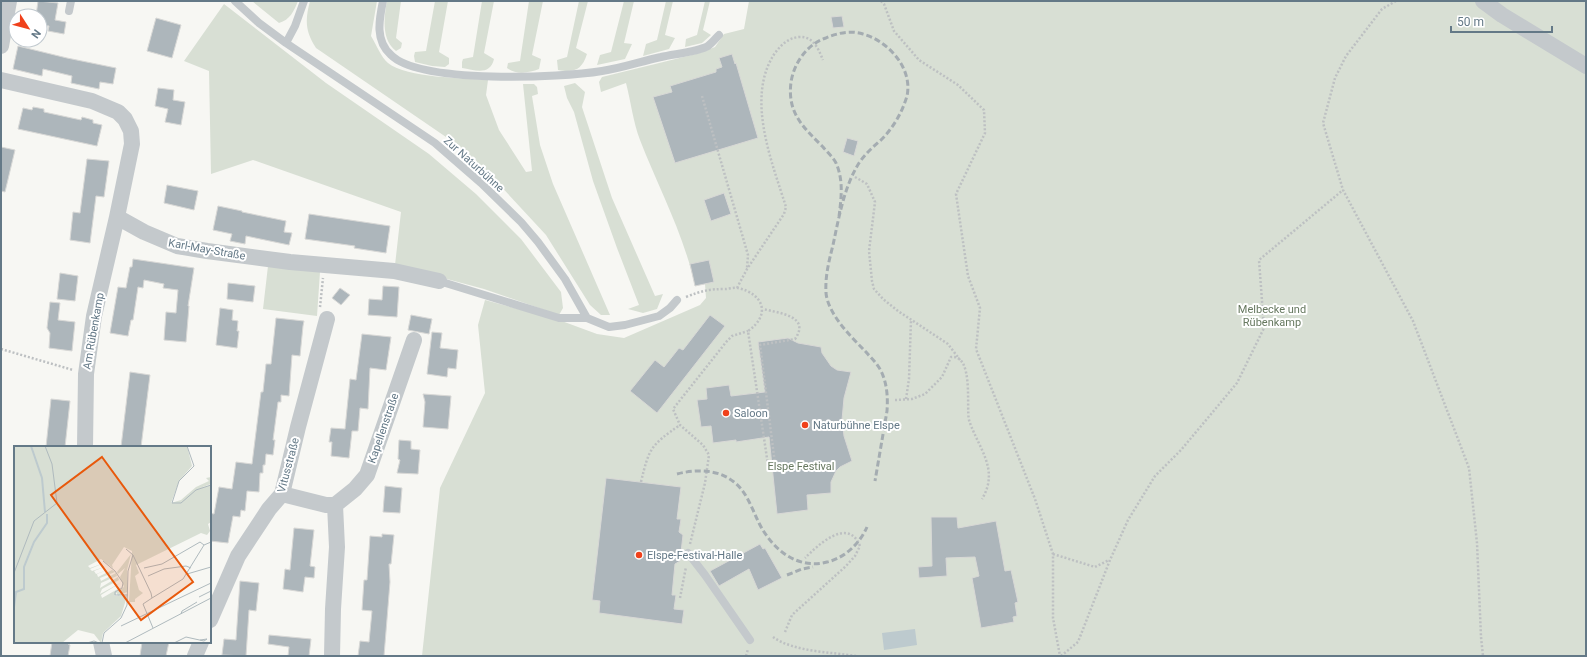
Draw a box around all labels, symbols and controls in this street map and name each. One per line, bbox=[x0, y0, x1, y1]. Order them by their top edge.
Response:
north arrow bbox=[8, 8, 48, 48]
scale bar bbox=[1451, 8, 1552, 34]
text: 50 m bbox=[1457, 15, 1484, 29]
text: N bbox=[28, 27, 43, 41]
street label: Zur Naturbühne bbox=[441, 134, 507, 195]
street label: Karl-May-Straße bbox=[167, 236, 247, 263]
street label: Am Rübenkamp bbox=[80, 292, 107, 371]
park label: Melbecke und Rübenkamp bbox=[1238, 303, 1306, 329]
street label: Kapellenstraße bbox=[365, 391, 402, 465]
place label: Saloon bbox=[734, 407, 768, 420]
marker: Saloon bbox=[721, 408, 731, 418]
place label: Naturbühne Elspe bbox=[813, 419, 900, 432]
marker: Naturbühne Elspe bbox=[800, 420, 810, 430]
street label: Vitusstraße bbox=[275, 436, 302, 494]
inset map bbox=[14, 446, 211, 643]
park label: Elspe Festival bbox=[768, 460, 835, 473]
place label: Elspe-Festival-Halle bbox=[647, 549, 743, 562]
marker: Elspe-Festival-Halle bbox=[634, 550, 644, 560]

